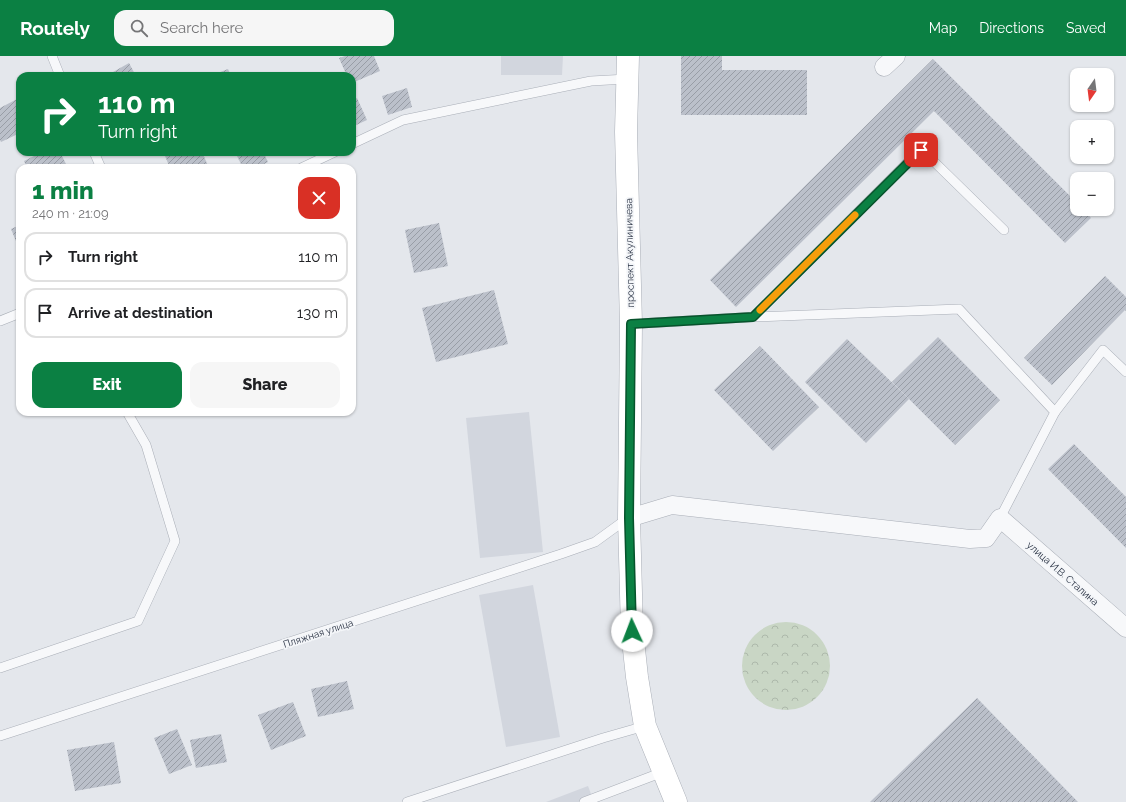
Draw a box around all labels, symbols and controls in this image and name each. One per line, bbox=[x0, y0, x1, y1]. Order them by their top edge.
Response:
search box bbox=[114, 10, 394, 46]
text: Routely bbox=[20, 17, 90, 39]
icon: search bbox=[128, 17, 150, 39]
text: Search here bbox=[160, 19, 243, 37]
text: Map bbox=[929, 20, 957, 36]
text: Directions bbox=[979, 20, 1044, 36]
text: Saved bbox=[1066, 20, 1106, 36]
north arrow bbox=[1070, 68, 1114, 112]
map controls bbox=[1070, 68, 1114, 216]
text: 110 m bbox=[98, 87, 176, 120]
icon: right bbox=[32, 88, 84, 140]
button: + bbox=[1070, 120, 1114, 164]
text: Turn right bbox=[98, 121, 177, 142]
pin bbox=[904, 133, 938, 167]
icon: arrive bbox=[910, 139, 932, 161]
button: − bbox=[1070, 172, 1114, 216]
text: 1 min bbox=[32, 176, 94, 205]
button: close bbox=[298, 177, 340, 219]
street label: проспект Акулиничева bbox=[623, 198, 636, 308]
text: 240 m · 21:09 bbox=[32, 206, 109, 221]
icon: right bbox=[34, 246, 56, 268]
text: Turn right bbox=[68, 248, 138, 266]
text: 110 m bbox=[298, 248, 338, 266]
icon: arrive bbox=[34, 302, 56, 324]
text: Arrive at destination bbox=[68, 304, 213, 322]
text: 130 m bbox=[297, 304, 338, 322]
button: Exit bbox=[32, 362, 182, 408]
button: Share bbox=[190, 362, 340, 408]
street label: улица И.В. Сталина bbox=[1025, 539, 1101, 608]
position arrow bbox=[611, 610, 653, 652]
street label: Пляжная улица bbox=[282, 617, 355, 650]

